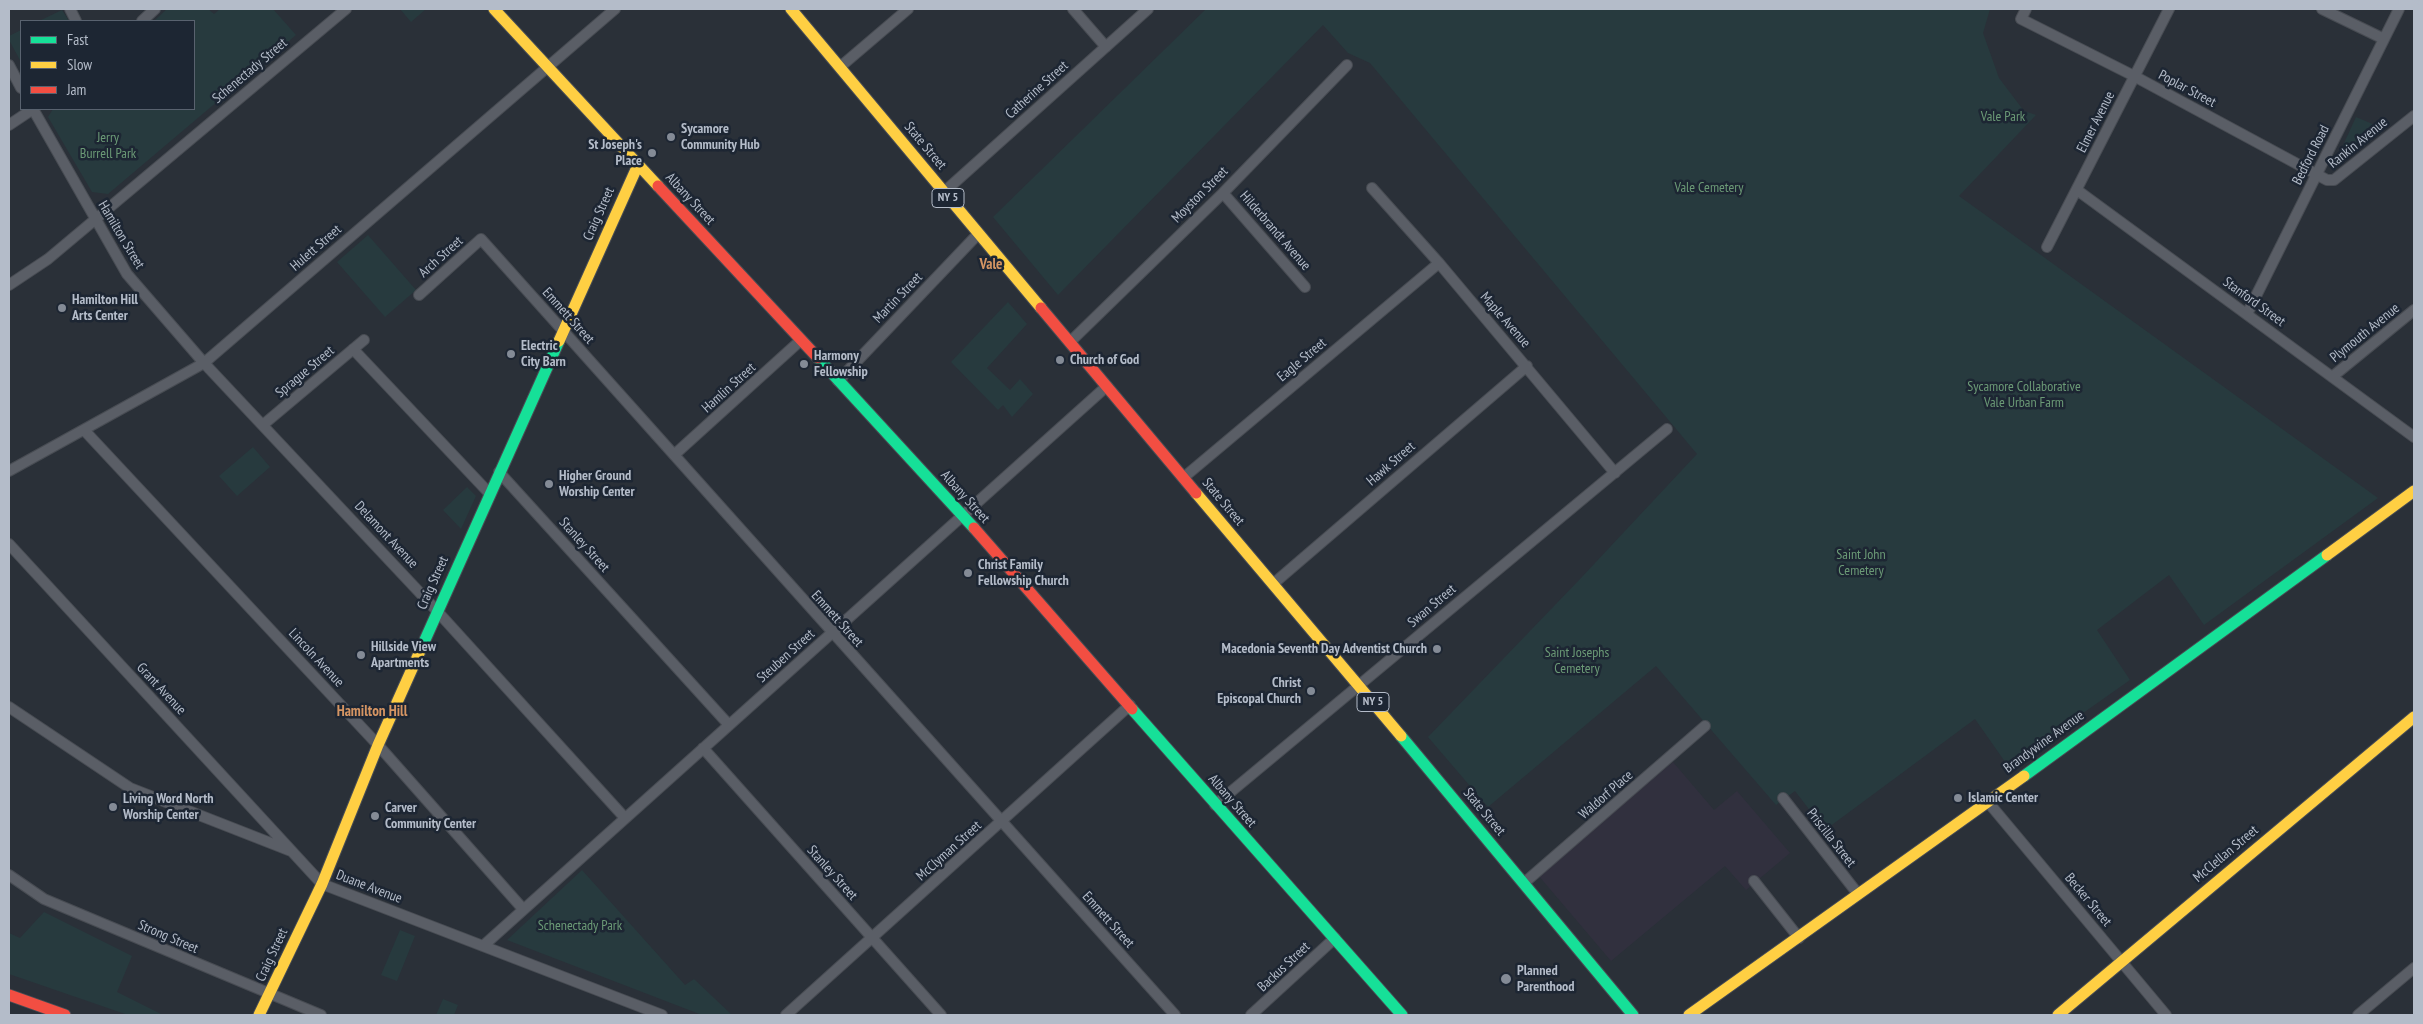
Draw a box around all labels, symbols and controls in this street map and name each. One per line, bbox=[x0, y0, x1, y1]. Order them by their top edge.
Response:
legend bbox=[20, 20, 195, 110]
text: Fast bbox=[67, 30, 88, 49]
street label: Schenectady Street bbox=[209, 35, 291, 107]
text: Slow bbox=[67, 55, 92, 74]
street label: Catherine Street bbox=[1002, 58, 1072, 122]
street label: Poplar Street bbox=[2155, 67, 2219, 111]
text: Jam bbox=[67, 80, 86, 99]
street label: Elmer Avenue bbox=[2073, 89, 2119, 155]
park label: Vale Park bbox=[1981, 109, 2025, 125]
street label: Rankin Avenue bbox=[2325, 114, 2391, 172]
street label: State Street bbox=[900, 119, 950, 173]
place label: Sycamore Community Hub bbox=[681, 121, 760, 154]
street label: Bedford Road bbox=[2289, 122, 2333, 188]
park label: Jerry Burrell Park bbox=[80, 130, 136, 162]
marker: Sycamore Community Hub bbox=[665, 131, 677, 143]
place label: St Joseph's Place bbox=[588, 137, 642, 170]
marker: St Joseph's Place bbox=[646, 147, 658, 159]
street label: Moyston Street bbox=[1168, 163, 1232, 227]
street label: Albany Street bbox=[662, 170, 718, 228]
park label: Vale Cemetery bbox=[1675, 180, 1743, 196]
street label: Craig Street bbox=[580, 185, 618, 243]
road number: NY 5 bbox=[932, 188, 964, 208]
street label: Hilderbrandt Avenue bbox=[1236, 188, 1314, 274]
street label: Hamilton Street bbox=[94, 198, 148, 272]
street label: Hulett Street bbox=[287, 221, 345, 275]
street label: Arch Street bbox=[415, 233, 467, 281]
district label: Vale bbox=[979, 256, 1003, 274]
street label: Martin Street bbox=[870, 269, 926, 327]
street label: Stanford Street bbox=[2220, 274, 2288, 330]
street label: Emmett Street bbox=[538, 284, 598, 348]
street label: Maple Avenue bbox=[1476, 289, 1534, 351]
place label: Hamilton Hill Arts Center bbox=[72, 292, 138, 324]
street label: Plymouth Avenue bbox=[2327, 300, 2403, 366]
marker: Hamilton Hill Arts Center bbox=[56, 302, 68, 314]
street label: Eagle Street bbox=[1274, 335, 1330, 385]
place label: Electric City Barn bbox=[521, 338, 566, 371]
street label: Sprague Street bbox=[272, 343, 338, 401]
marker: Electric City Barn bbox=[505, 348, 517, 360]
place label: Harmony Fellowship bbox=[814, 348, 868, 381]
place label: Church of God bbox=[1070, 352, 1139, 368]
marker: Church of God bbox=[1054, 354, 1066, 366]
marker: Harmony Fellowship bbox=[798, 358, 810, 370]
street label: Hamlin Street bbox=[699, 359, 759, 417]
park label: Sycamore Collaborative Vale Urban Farm bbox=[1967, 379, 2081, 412]
street label: Hawk Street bbox=[1363, 438, 1419, 490]
street label: Albany Street bbox=[937, 467, 993, 527]
place label: Higher Ground Worship Center bbox=[559, 468, 635, 501]
street label: State Street bbox=[1198, 475, 1248, 529]
marker: Higher Ground Worship Center bbox=[543, 478, 555, 490]
street label: Delamont Avenue bbox=[351, 498, 421, 572]
street label: Stanley Street bbox=[555, 514, 613, 576]
park label: Saint John Cemetery bbox=[1836, 547, 1886, 580]
street label: Craig Street bbox=[414, 554, 452, 612]
place label: Christ Family Fellowship Church bbox=[978, 557, 1069, 590]
marker: Christ Family Fellowship Church bbox=[962, 567, 974, 579]
street label: Swan Street bbox=[1404, 581, 1460, 631]
street label: Emmett Street bbox=[807, 587, 867, 651]
street label: Lincoln Avenue bbox=[285, 625, 347, 691]
street label: Steuben Street bbox=[754, 626, 818, 686]
place label: Hillside View Apartments bbox=[371, 639, 436, 672]
place label: Macedonia Seventh Day Adventist Church bbox=[1222, 641, 1427, 657]
marker: Macedonia Seventh Day Adventist Church bbox=[1431, 643, 1443, 655]
park label: Saint Josephs Cemetery bbox=[1545, 645, 1609, 678]
marker: Hillside View Apartments bbox=[355, 649, 367, 661]
street label: Grant Avenue bbox=[133, 660, 189, 718]
place label: Christ Episcopal Church bbox=[1217, 675, 1301, 708]
marker: Christ Episcopal Church bbox=[1305, 685, 1317, 697]
road number: NY 5 bbox=[1357, 692, 1389, 712]
district label: Hamilton Hill bbox=[337, 703, 407, 721]
street label: Brandywine Avenue bbox=[2001, 707, 2087, 777]
street label: Waldorf Place bbox=[1576, 767, 1636, 823]
street label: Albany Street bbox=[1204, 771, 1260, 831]
street label: State Street bbox=[1459, 785, 1509, 839]
place label: Islamic Center bbox=[1968, 790, 2038, 806]
place label: Living Word North Worship Center bbox=[123, 791, 214, 824]
marker: Islamic Center bbox=[1952, 792, 1964, 804]
place label: Carver Community Center bbox=[385, 800, 476, 832]
marker: Living Word North Worship Center bbox=[107, 801, 119, 813]
street label: Priscilla Street bbox=[1803, 805, 1859, 871]
marker: Carver Community Center bbox=[369, 810, 381, 822]
street label: McClyman Street bbox=[913, 817, 985, 885]
street label: McClellan Street bbox=[2190, 822, 2262, 886]
street label: Stanley Street bbox=[803, 842, 861, 904]
street label: Duane Avenue bbox=[334, 867, 404, 907]
street label: Becker Street bbox=[2061, 870, 2115, 930]
street label: Emmett Street bbox=[1078, 888, 1138, 952]
street label: Strong Street bbox=[135, 917, 201, 957]
park label: Schenectady Park bbox=[538, 918, 622, 934]
street label: Craig Street bbox=[252, 926, 292, 984]
street label: Backus Street bbox=[1254, 939, 1314, 995]
place label: Planned Parenthood bbox=[1517, 963, 1575, 996]
marker: Planned Parenthood bbox=[1499, 972, 1513, 986]

